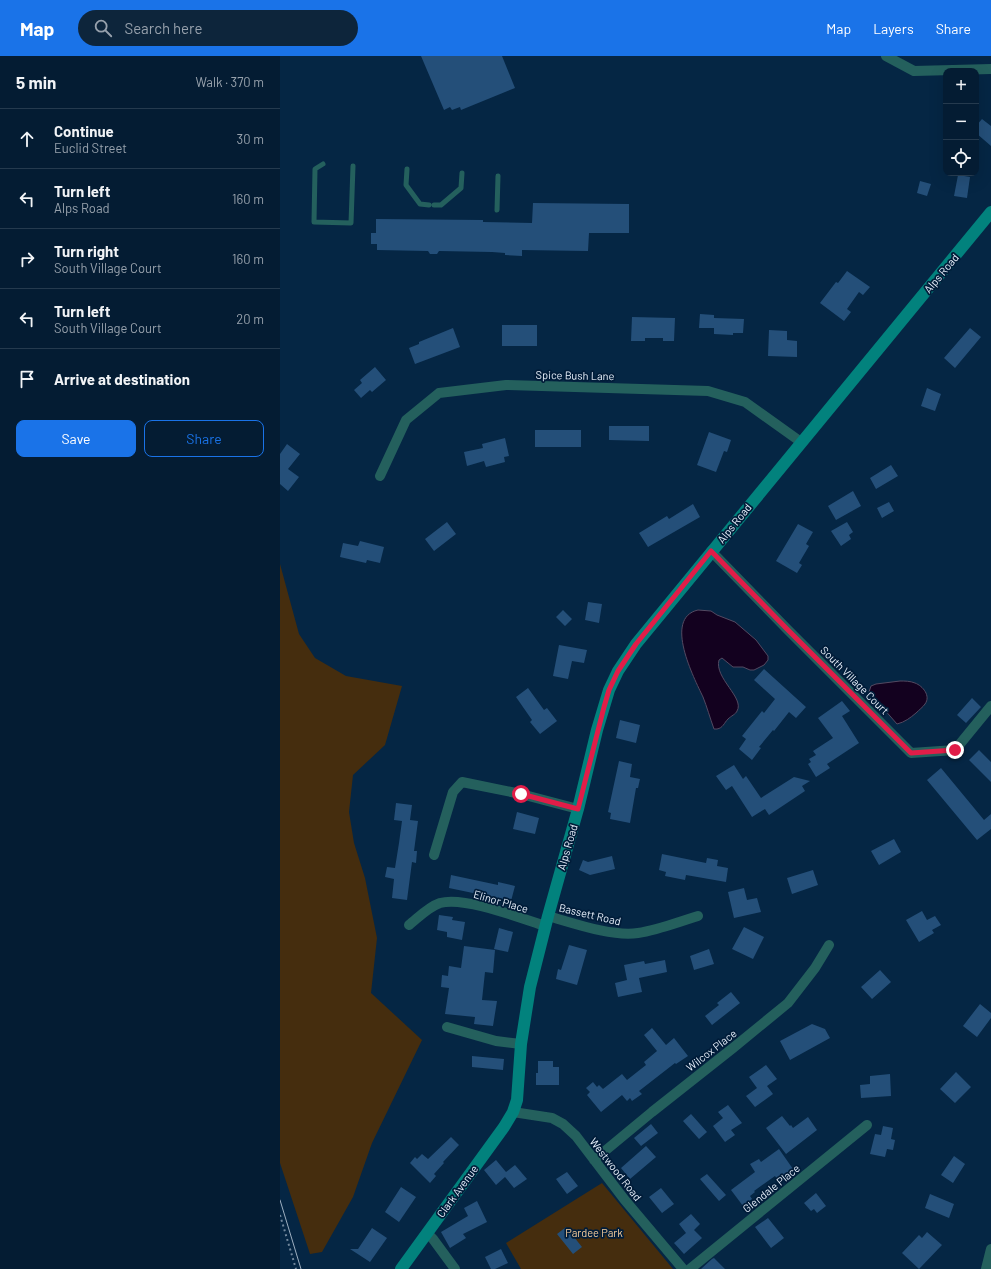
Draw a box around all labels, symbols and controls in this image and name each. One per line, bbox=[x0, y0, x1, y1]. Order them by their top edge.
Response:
search box bbox=[78, 10, 358, 46]
text: Map bbox=[20, 17, 54, 40]
icon: search bbox=[92, 17, 114, 39]
text: Search here bbox=[124, 19, 202, 37]
text: Map bbox=[826, 20, 851, 37]
text: Layers bbox=[873, 20, 914, 37]
text: Share bbox=[936, 20, 971, 37]
map controls bbox=[943, 68, 979, 176]
button: + bbox=[943, 68, 979, 104]
text: 5 min bbox=[16, 72, 56, 92]
text: Walk · 370 m bbox=[196, 74, 264, 90]
button: − bbox=[943, 104, 979, 140]
text: Continue bbox=[54, 122, 114, 140]
icon: ahead bbox=[16, 128, 38, 150]
text: 30 m bbox=[237, 131, 264, 147]
text: Euclid Street bbox=[54, 140, 127, 156]
button: locate bbox=[943, 140, 979, 176]
text: Turn left bbox=[54, 182, 110, 200]
icon: left bbox=[16, 188, 38, 210]
text: 160 m bbox=[232, 191, 264, 207]
text: Alps Road bbox=[54, 200, 110, 216]
text: Turn right bbox=[54, 242, 119, 260]
icon: right bbox=[16, 248, 38, 270]
text: 160 m bbox=[232, 251, 264, 267]
street label: Alps Road bbox=[921, 251, 961, 295]
text: South Village Court bbox=[54, 260, 162, 276]
text: Turn left bbox=[54, 302, 110, 320]
icon: left bbox=[16, 308, 38, 330]
text: 20 m bbox=[236, 311, 264, 327]
text: South Village Court bbox=[54, 320, 162, 336]
icon: arrive bbox=[16, 368, 38, 390]
street label: Spice Bush Lane bbox=[536, 368, 615, 382]
text: Arrive at destination bbox=[54, 370, 190, 388]
button: Save bbox=[16, 420, 136, 457]
button: Share bbox=[144, 420, 264, 457]
street label: Alps Road bbox=[714, 501, 754, 545]
street label: South Village Court bbox=[818, 643, 892, 717]
route end bbox=[946, 741, 964, 759]
route start bbox=[512, 785, 530, 803]
street label: Alps Road bbox=[554, 823, 580, 871]
street label: Elinor Place bbox=[472, 887, 530, 915]
street label: Bassett Road bbox=[558, 901, 622, 927]
street label: Wilcox Place bbox=[683, 1026, 739, 1074]
street label: Westwood Road bbox=[587, 1135, 645, 1203]
street label: Glendale Place bbox=[740, 1161, 802, 1215]
street label: Clark Avenue bbox=[434, 1162, 480, 1220]
park label: Pardee Park bbox=[565, 1226, 623, 1239]

